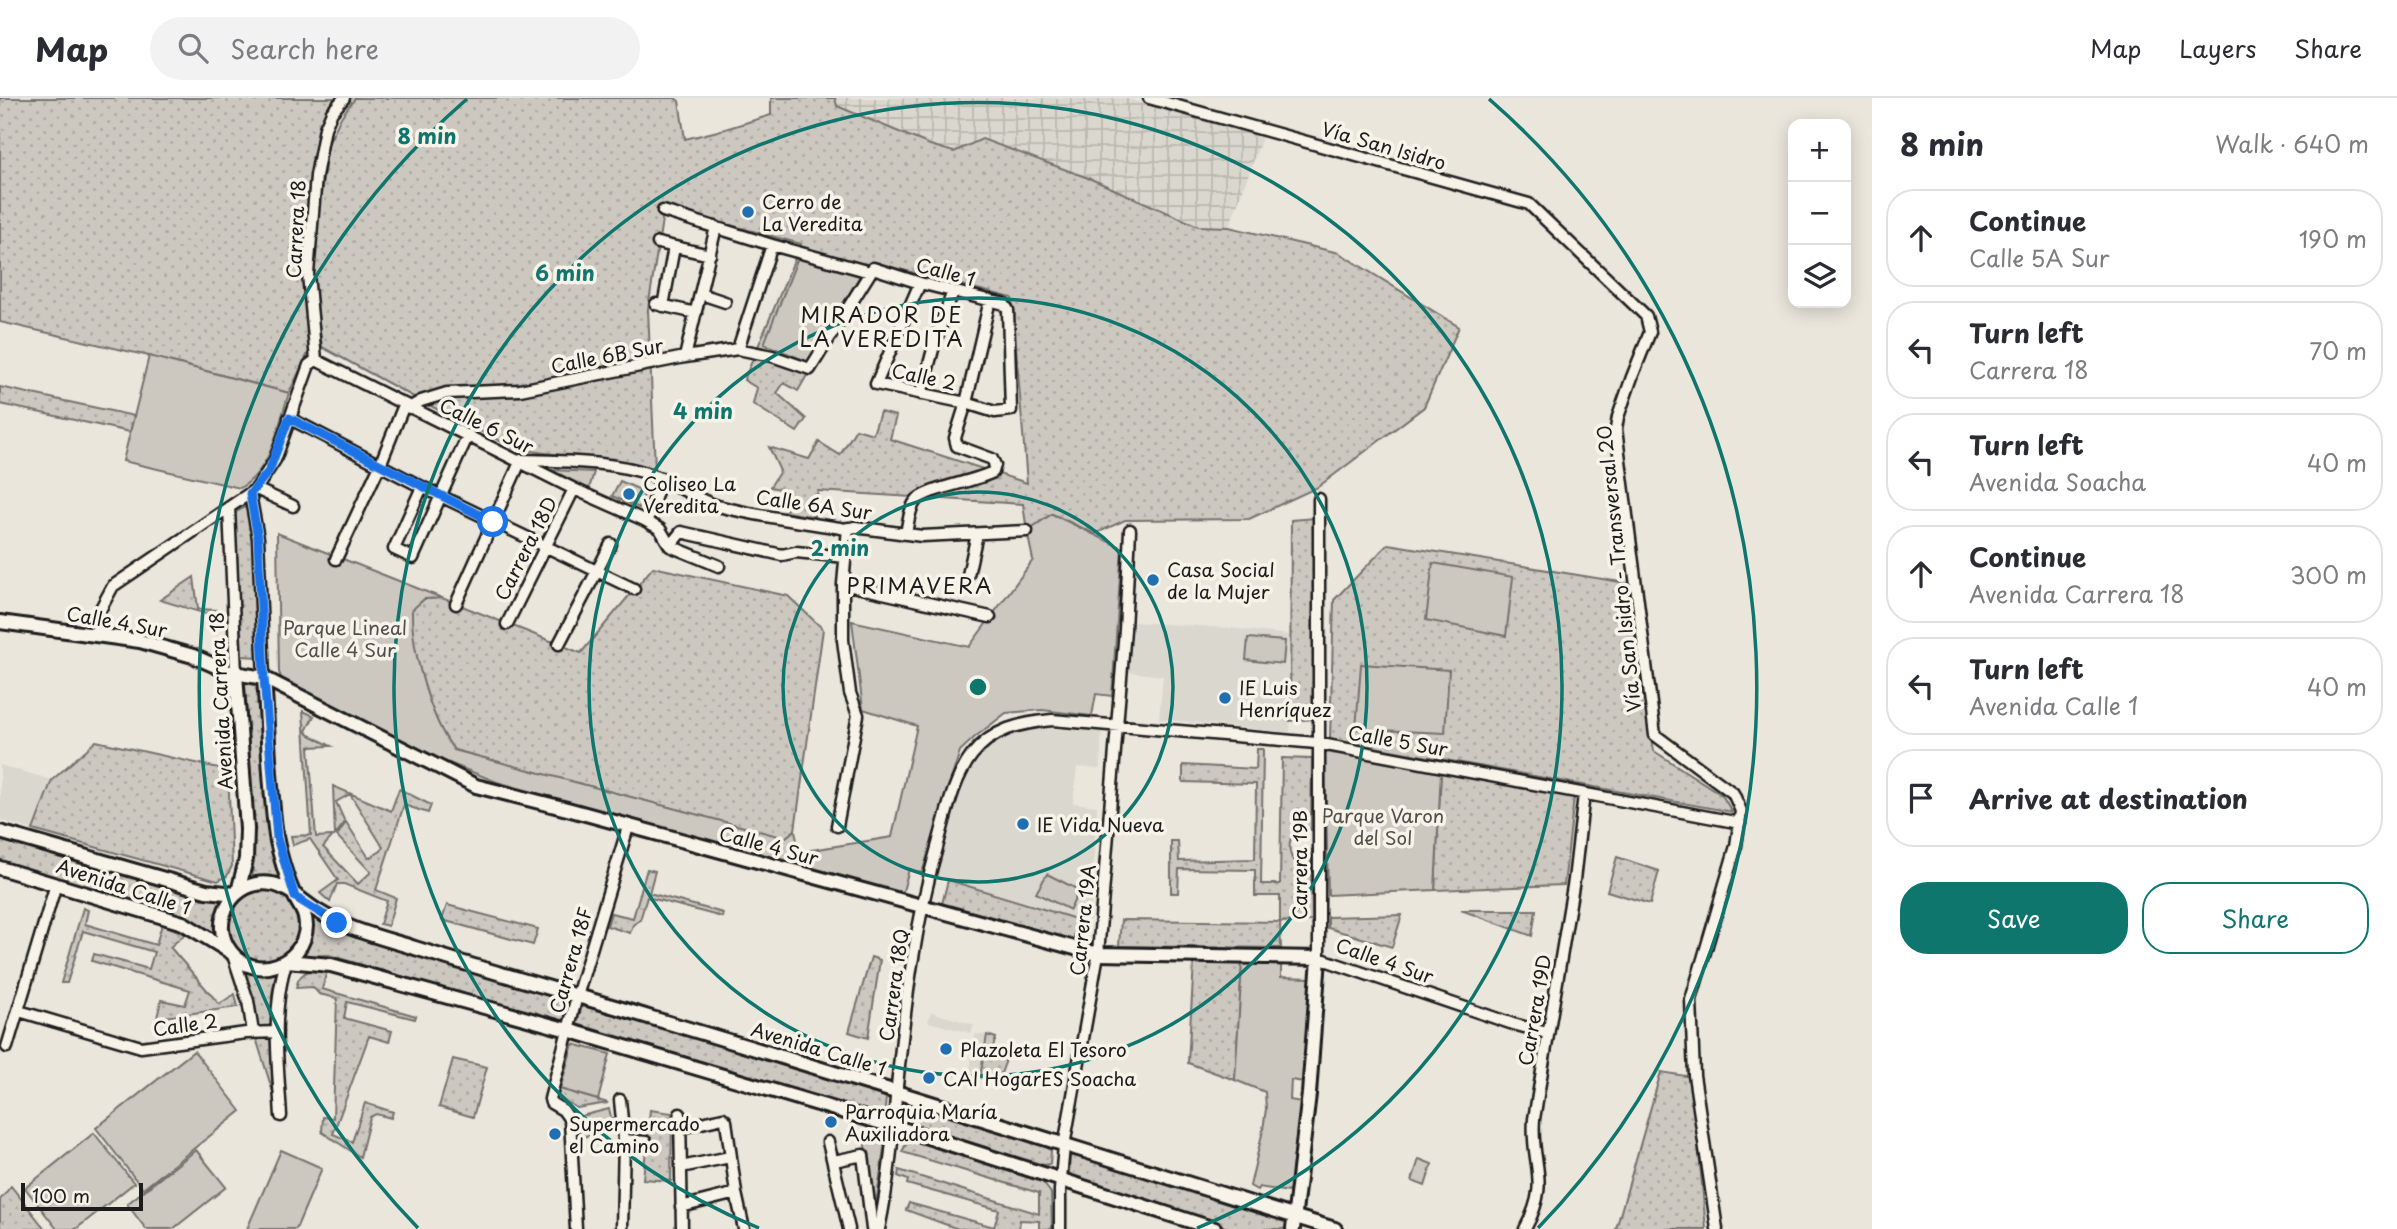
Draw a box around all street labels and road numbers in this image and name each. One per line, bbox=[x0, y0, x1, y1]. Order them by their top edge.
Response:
street label: Vía San Isidro bbox=[1319, 114, 1449, 176]
street label: Carrera 18 bbox=[278, 179, 312, 279]
street label: Calle 1 bbox=[913, 250, 979, 292]
street label: Calle 6B Sur bbox=[548, 330, 666, 380]
street label: Calle 2 bbox=[889, 356, 959, 396]
street label: Calle 6 Sur bbox=[435, 390, 539, 460]
street label: Vía San Isidro - Transversal 20 bbox=[1589, 424, 1647, 714]
street label: Calle 6A Sur bbox=[754, 482, 874, 526]
street label: Carrera 18D bbox=[487, 491, 563, 605]
street label: Calle 4 Sur bbox=[65, 598, 170, 644]
street label: Avenida Carrera 18 bbox=[201, 611, 239, 791]
street label: Calle 5 Sur bbox=[1346, 717, 1450, 763]
street label: Carrera 19B bbox=[1285, 810, 1313, 920]
street label: Calle 4 Sur bbox=[716, 818, 822, 872]
street label: Avenida Calle 1 bbox=[53, 851, 195, 921]
street label: Carrera 19A bbox=[1062, 863, 1102, 977]
street label: Carrera 18F bbox=[542, 904, 599, 1016]
street label: Carrera 18Q bbox=[871, 927, 915, 1043]
street label: Calle 4 Sur bbox=[1332, 930, 1438, 990]
street label: Carrera 19D bbox=[1510, 952, 1558, 1068]
street label: Calle 2 bbox=[151, 1006, 219, 1042]
street label: Avenida Calle 1 bbox=[748, 1014, 890, 1082]

